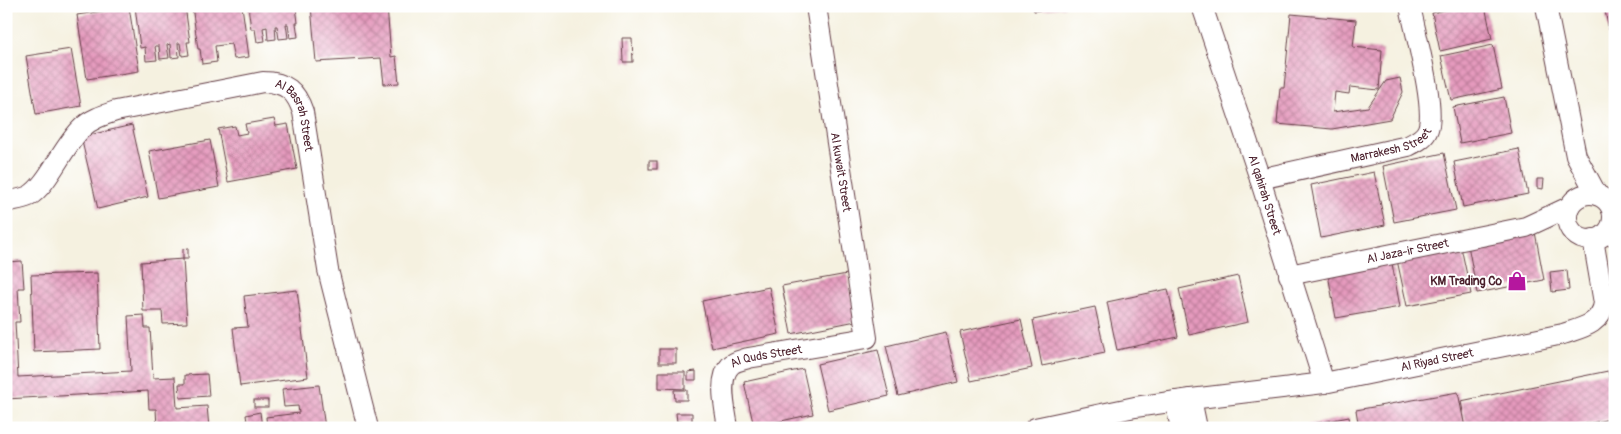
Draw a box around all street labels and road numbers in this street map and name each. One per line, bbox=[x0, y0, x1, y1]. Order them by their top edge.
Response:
street label: Al Basrah Street bbox=[273, 76, 316, 153]
street label: Marrakesh Street bbox=[1349, 126, 1435, 167]
street label: Al kuwait Street bbox=[827, 131, 854, 213]
street label: Al qahirah Street bbox=[1244, 153, 1284, 237]
street label: Al Jaza-ir Street bbox=[1365, 236, 1450, 267]
street label: Al Quds Street bbox=[727, 342, 803, 371]
street label: Al Riyad Street bbox=[1399, 346, 1475, 375]

